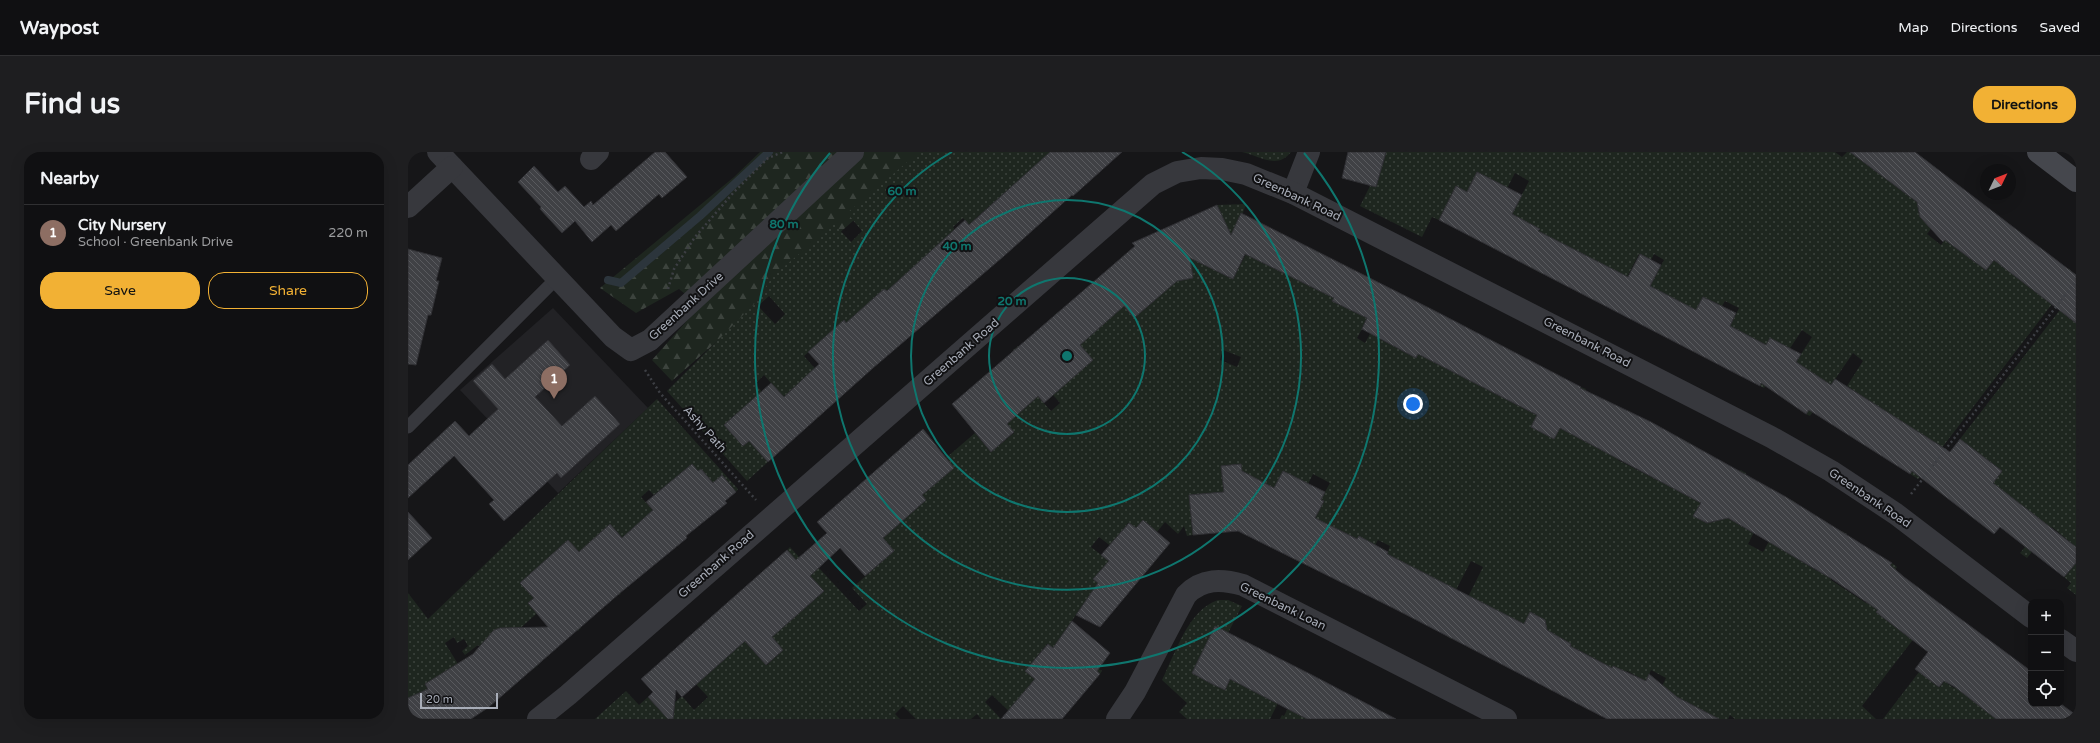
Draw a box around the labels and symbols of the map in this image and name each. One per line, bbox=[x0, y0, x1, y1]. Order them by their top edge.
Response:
north arrow bbox=[1980, 164, 2016, 200]
street label: Greenbank Road bbox=[1251, 170, 1343, 224]
text: 60 m bbox=[887, 184, 917, 198]
text: 80 m bbox=[769, 217, 799, 231]
text: 40 m bbox=[942, 239, 972, 253]
street label: Greenbank Drive bbox=[646, 269, 726, 343]
text: 20 m bbox=[997, 294, 1027, 308]
street label: Greenbank Road bbox=[1541, 314, 1633, 370]
street label: Greenbank Road bbox=[920, 315, 1002, 389]
centre of rings bbox=[1060, 349, 1074, 363]
pin: 1 bbox=[541, 366, 567, 399]
your location bbox=[1403, 394, 1423, 414]
street label: Ashy Path bbox=[680, 403, 730, 455]
street label: Greenbank Road bbox=[1826, 465, 1914, 531]
street label: Greenbank Road bbox=[675, 527, 757, 601]
street label: Greenbank Loan bbox=[1238, 579, 1328, 633]
scale bar bbox=[420, 691, 498, 710]

